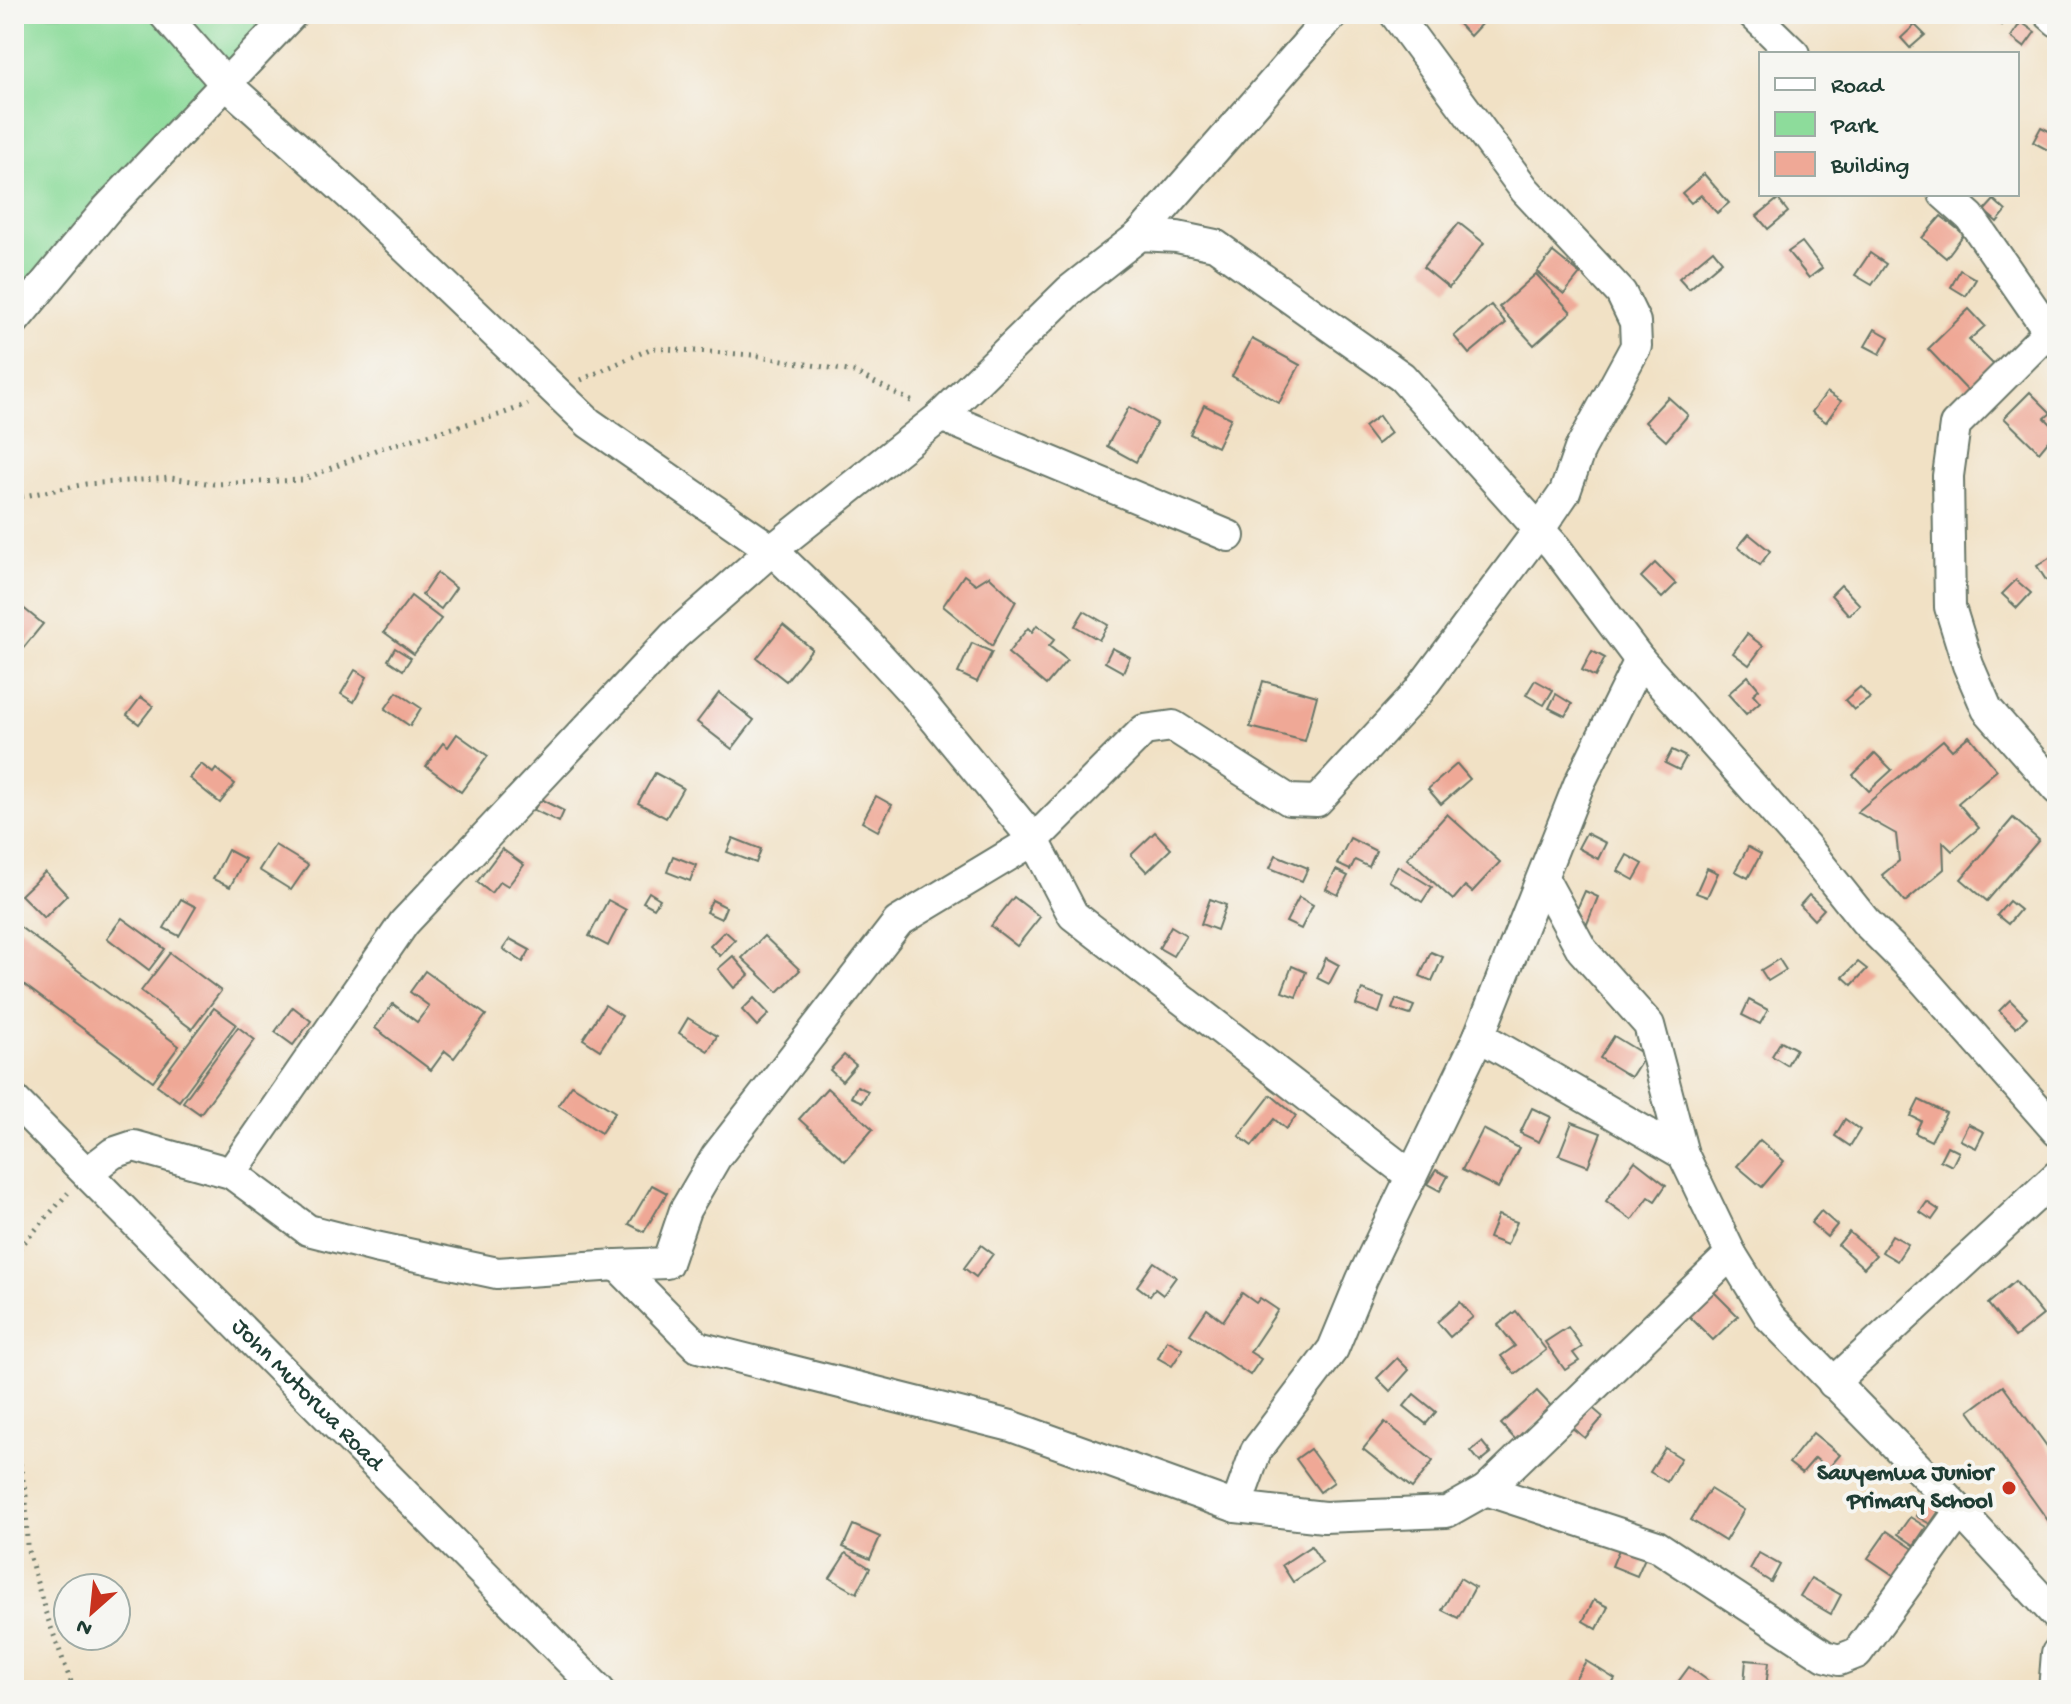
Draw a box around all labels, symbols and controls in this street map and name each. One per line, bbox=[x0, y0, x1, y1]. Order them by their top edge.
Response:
legend bbox=[1759, 52, 2019, 196]
text: Road bbox=[1831, 73, 1885, 102]
text: Park bbox=[1830, 113, 1879, 142]
text: Building bbox=[1830, 153, 1909, 182]
street label: John Mutorwa Road bbox=[225, 1313, 390, 1479]
place label: Sauyemwa Junior Primary School bbox=[1817, 1460, 1995, 1517]
marker: Sauyemwa Junior Primary School bbox=[2000, 1479, 2018, 1497]
north arrow bbox=[52, 1572, 132, 1652]
text: N bbox=[72, 1611, 97, 1641]

